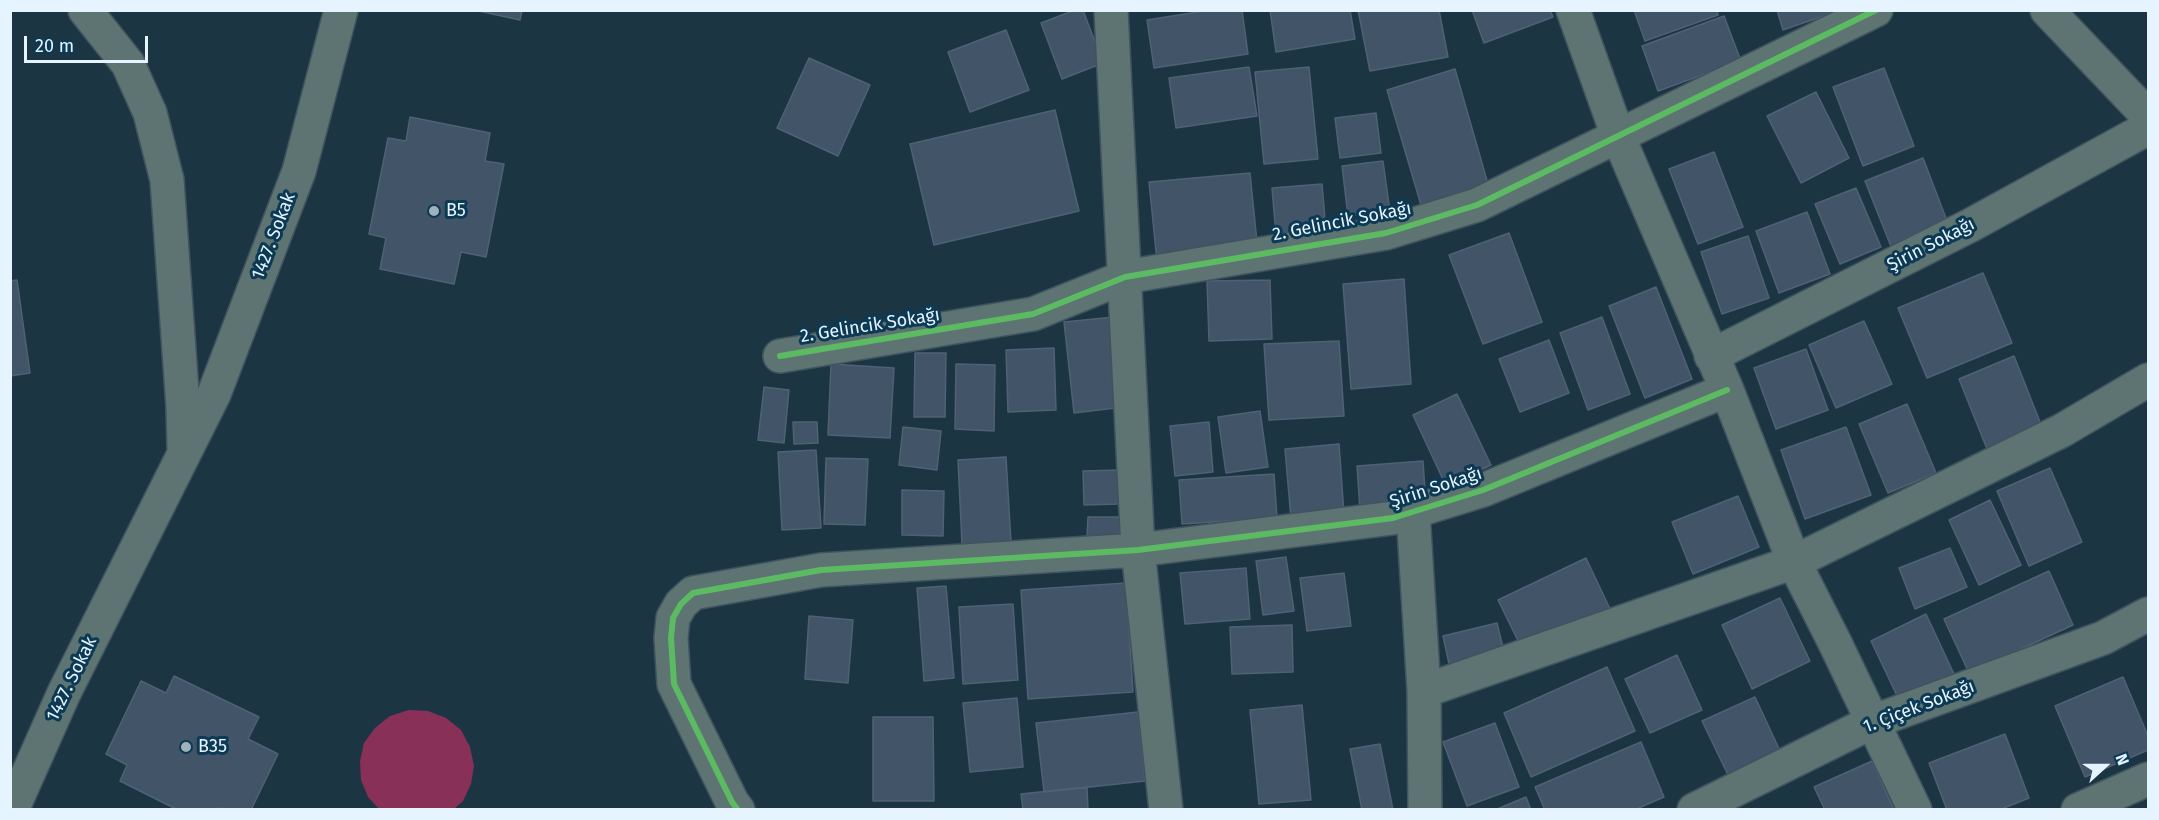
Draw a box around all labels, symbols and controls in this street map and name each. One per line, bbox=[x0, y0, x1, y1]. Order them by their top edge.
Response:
scale bar bbox=[27, 24, 152, 62]
text: 20 m bbox=[35, 35, 74, 57]
street label: 1427. Sokak bbox=[248, 190, 300, 282]
street label: 2. Gelincik Sokağı bbox=[1271, 198, 1413, 246]
place label: B5 bbox=[446, 200, 466, 222]
marker: B5 bbox=[427, 204, 441, 218]
street label: Şirin Sokağı bbox=[1884, 214, 1978, 276]
street label: 2. Gelincik Sokağı bbox=[799, 304, 941, 348]
street label: Şirin Sokağı bbox=[1387, 463, 1485, 513]
street label: 1427. Sokak bbox=[42, 633, 102, 725]
street label: 1. Çiçek Sokağı bbox=[1860, 676, 1978, 738]
place label: B35 bbox=[198, 736, 227, 758]
north arrow bbox=[2075, 736, 2135, 796]
marker: B35 bbox=[179, 740, 193, 754]
text: N bbox=[2111, 751, 2133, 768]

